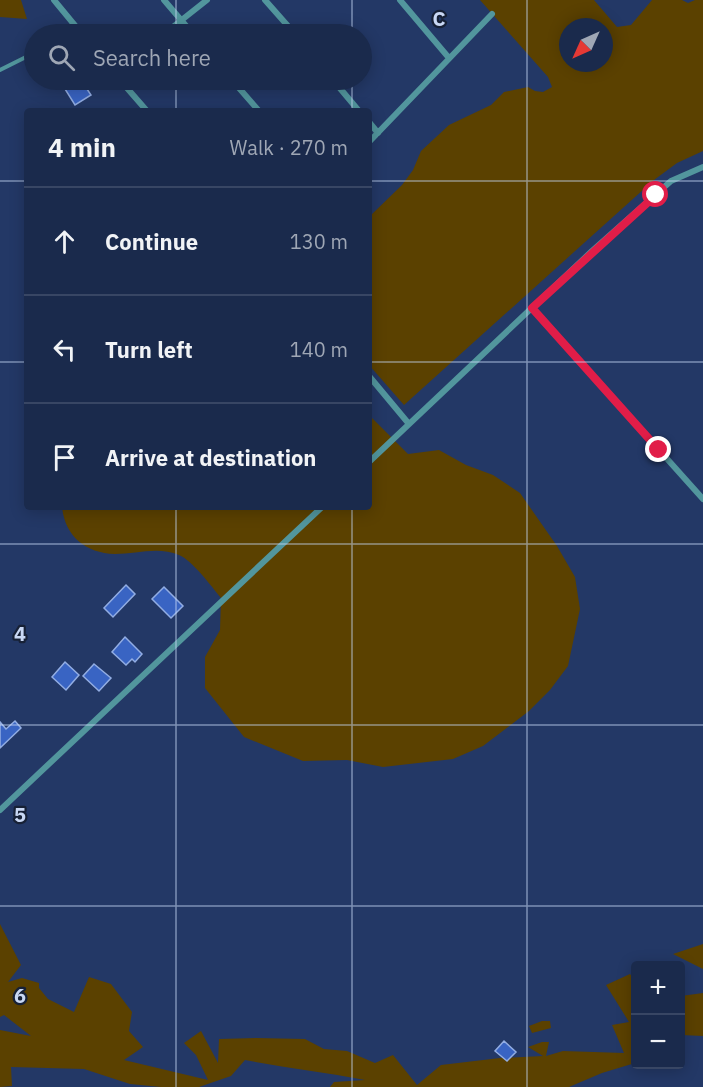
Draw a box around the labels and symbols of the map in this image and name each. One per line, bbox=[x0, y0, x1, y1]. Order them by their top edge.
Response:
text: C bbox=[432, 5, 446, 32]
north arrow bbox=[559, 18, 613, 72]
route start bbox=[642, 181, 668, 207]
route end bbox=[645, 436, 671, 462]
text: 4 bbox=[14, 620, 26, 647]
text: 5 bbox=[14, 801, 26, 828]
text: 6 bbox=[14, 982, 26, 1009]

